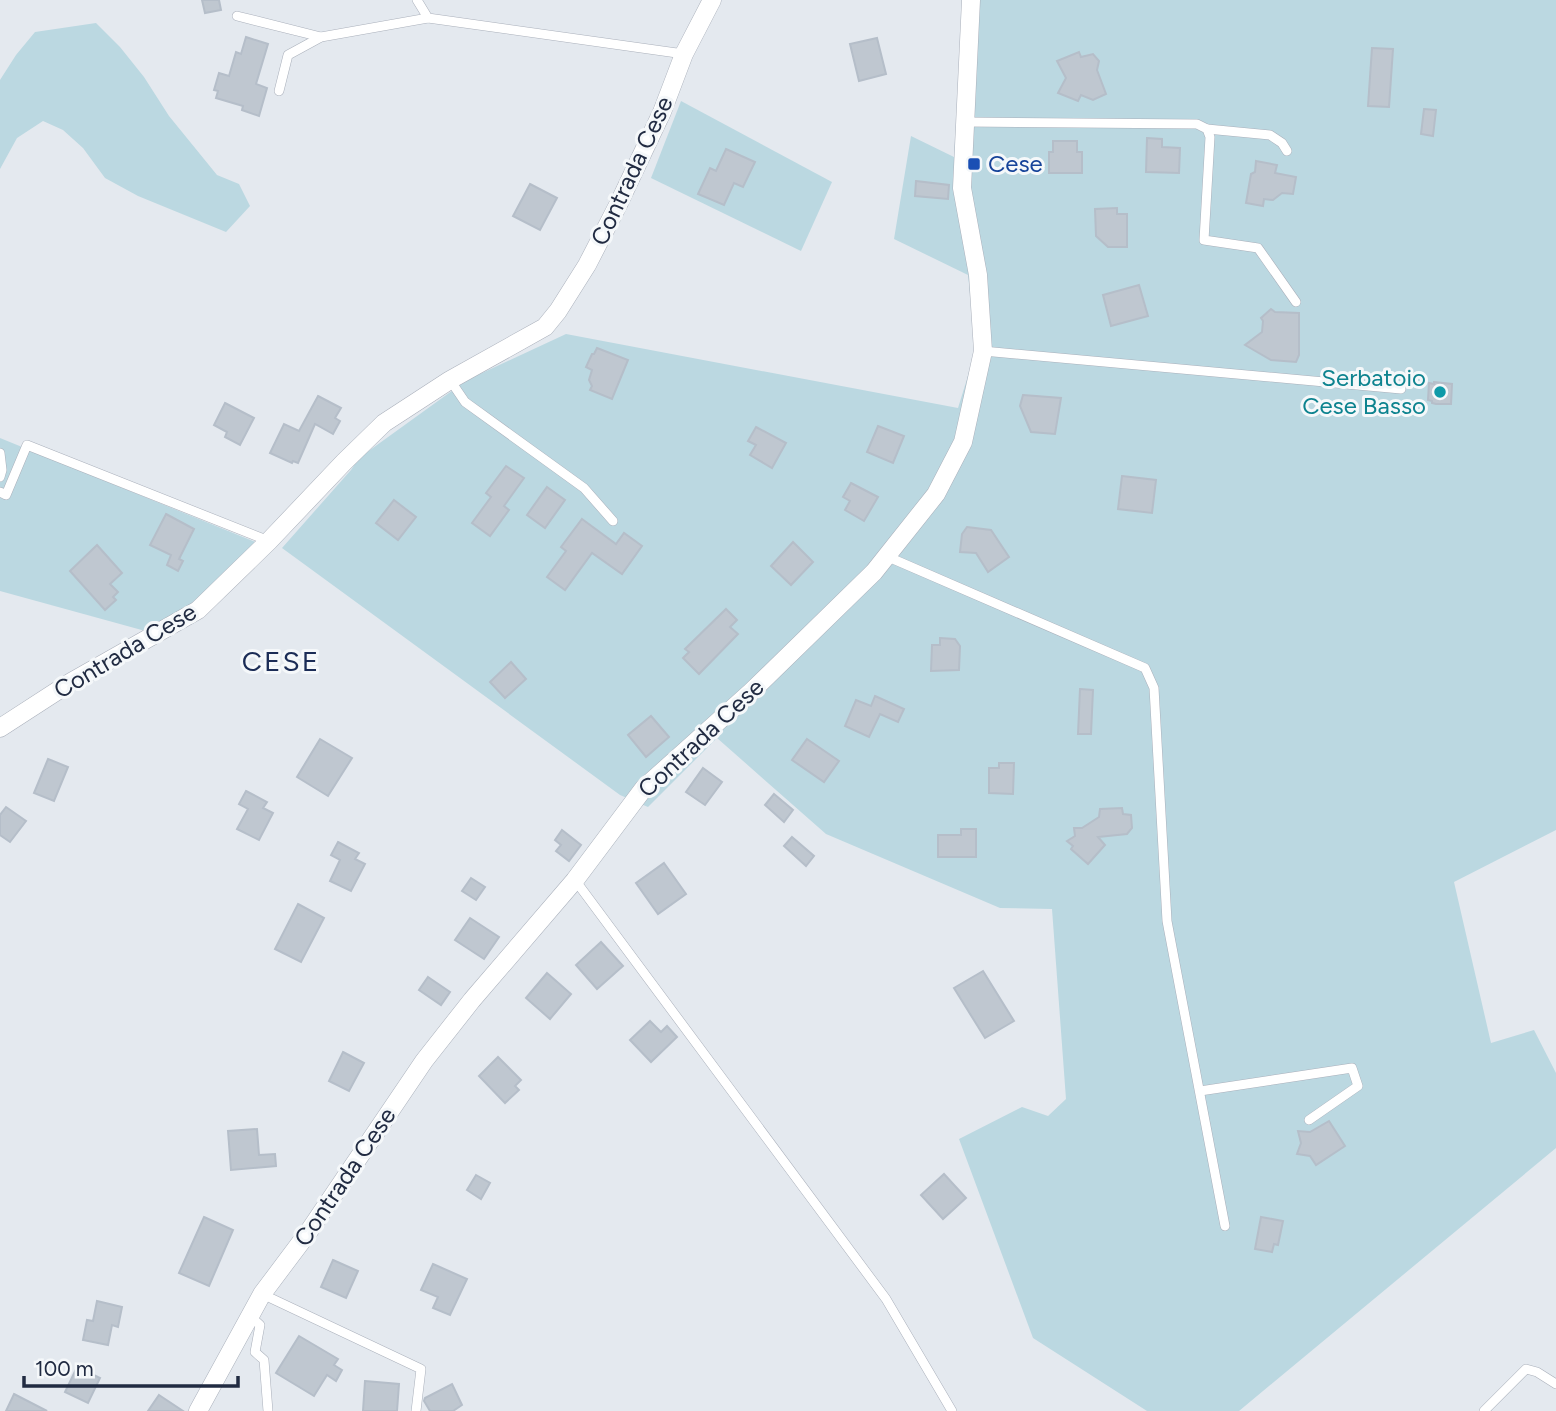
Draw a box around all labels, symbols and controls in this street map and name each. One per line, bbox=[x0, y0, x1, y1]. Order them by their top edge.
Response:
street label: Contrada Cese bbox=[584, 92, 679, 250]
place label: Cese bbox=[988, 149, 1043, 178]
marker: Cese bbox=[966, 156, 982, 172]
place label: Serbatoio Cese Basso bbox=[1302, 363, 1426, 420]
marker: Serbatoio Cese Basso bbox=[1432, 384, 1448, 400]
street label: Contrada Cese bbox=[48, 597, 201, 704]
district label: CESE bbox=[242, 644, 320, 678]
street label: Contrada Cese bbox=[632, 672, 769, 803]
street label: Contrada Cese bbox=[288, 1102, 402, 1252]
scale bar bbox=[24, 1344, 238, 1388]
text: 100 m bbox=[35, 1356, 94, 1381]

